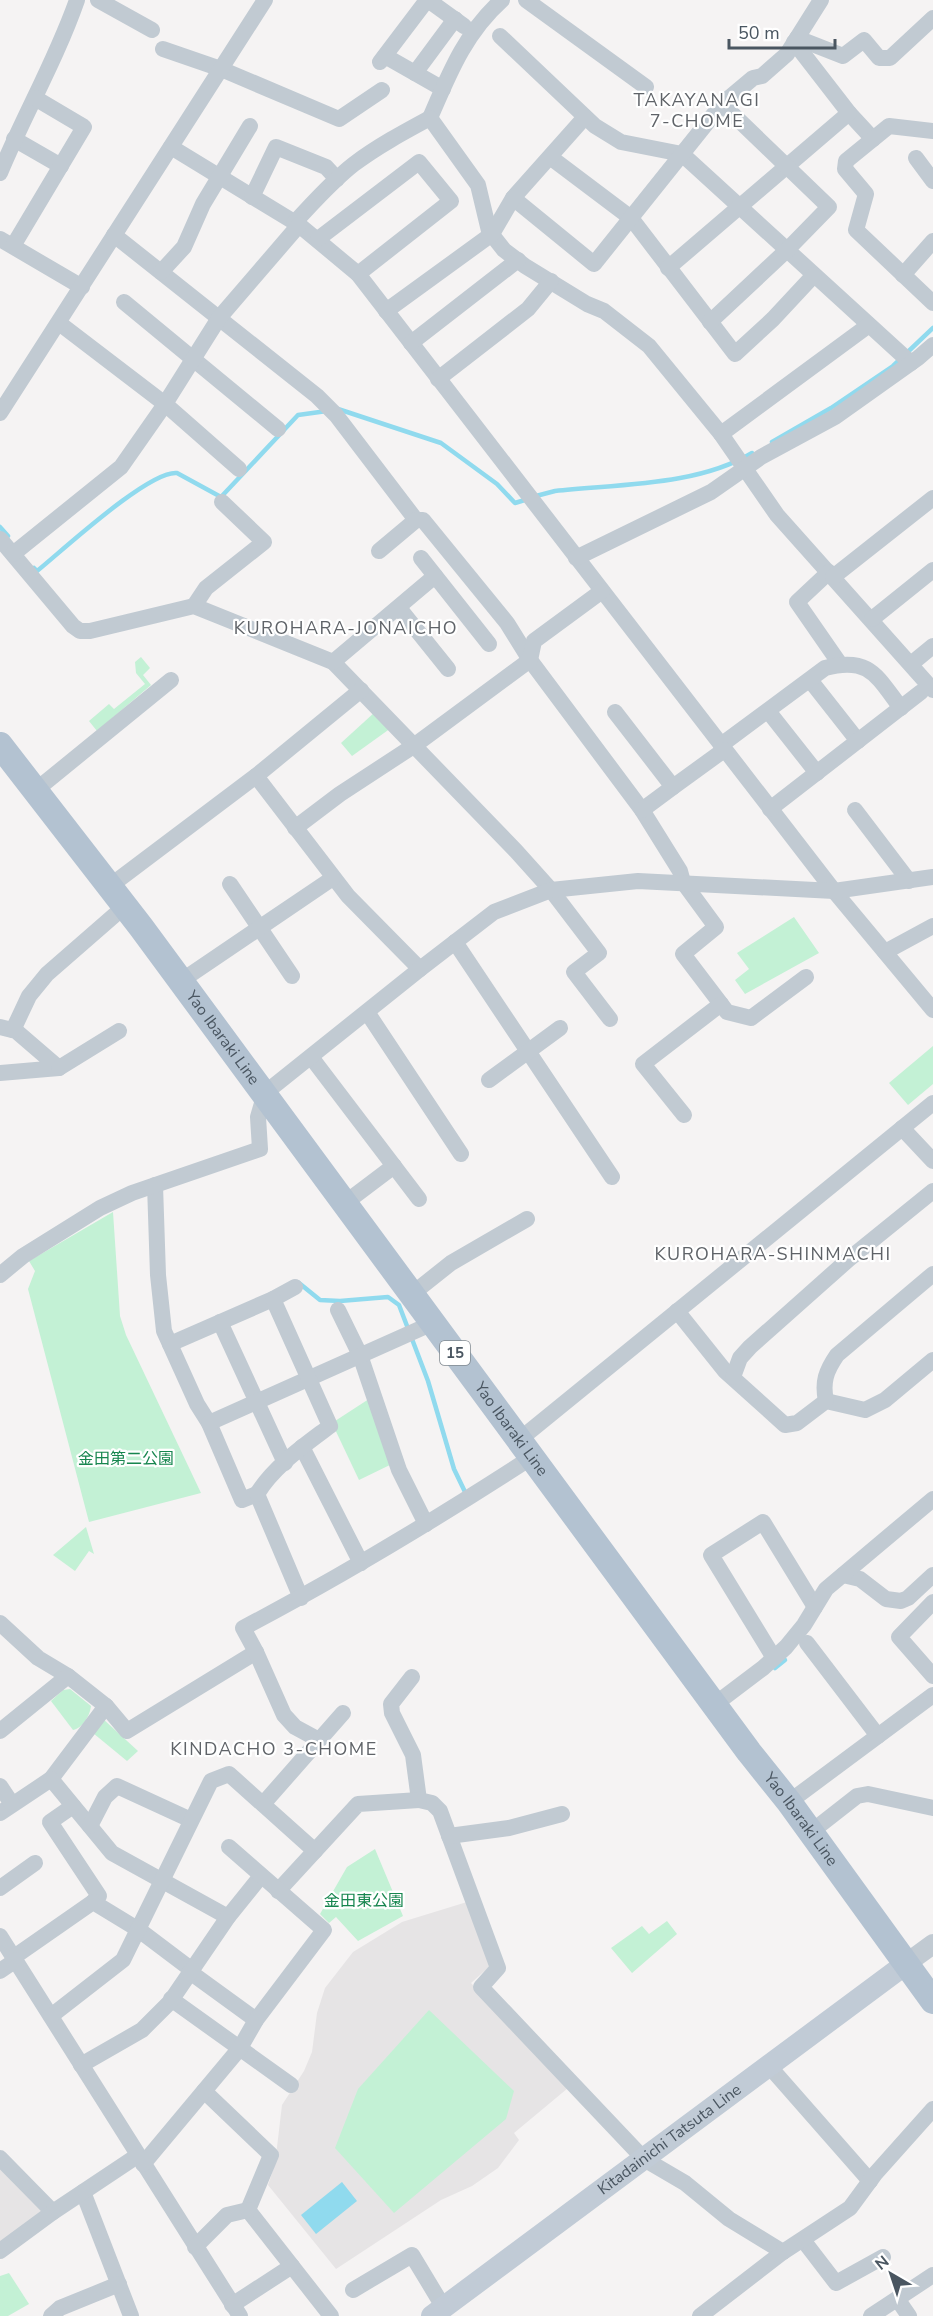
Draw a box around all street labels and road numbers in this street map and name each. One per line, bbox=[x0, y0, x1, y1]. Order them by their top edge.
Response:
street label: Yao Ibaraki Line bbox=[180, 986, 265, 1089]
road number: 15 bbox=[440, 1341, 470, 1365]
street label: Yao Ibaraki Line bbox=[468, 1377, 553, 1481]
street label: Yao Ibaraki Line bbox=[758, 1767, 843, 1871]
street label: Kitadainichi Tatsuta Line bbox=[593, 2079, 746, 2200]

